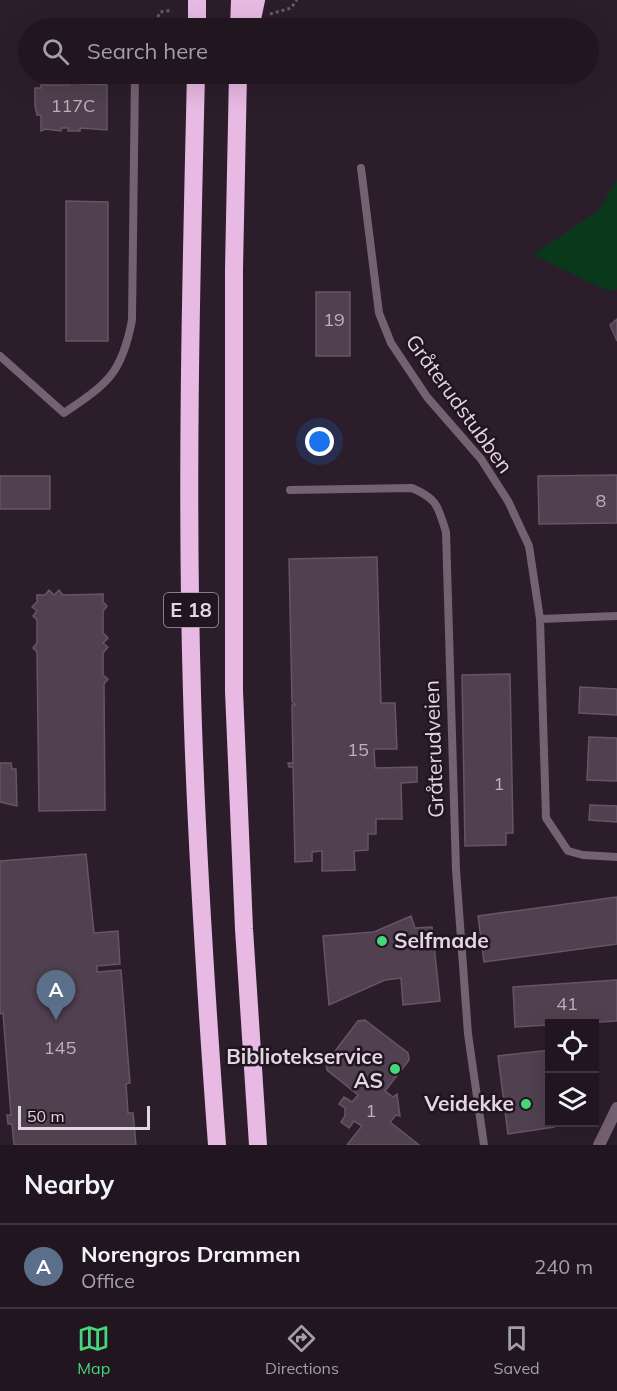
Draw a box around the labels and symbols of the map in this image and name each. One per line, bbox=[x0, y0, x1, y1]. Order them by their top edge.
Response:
house number: 117C bbox=[51, 94, 95, 117]
house number: 19 bbox=[323, 308, 345, 331]
street label: Gråterudstubben bbox=[401, 329, 519, 478]
your location bbox=[305, 427, 334, 456]
house number: 8 bbox=[596, 489, 606, 512]
road number: E 18 bbox=[164, 593, 218, 627]
street label: Gråterudveien bbox=[418, 680, 448, 818]
house number: 15 bbox=[347, 738, 369, 761]
house number: 1 bbox=[494, 772, 504, 795]
place label: Selfmade bbox=[394, 927, 489, 953]
marker: Selfmade bbox=[375, 934, 389, 948]
pin: A bbox=[36, 970, 76, 1020]
house number: 41 bbox=[556, 992, 578, 1015]
house number: 145 bbox=[44, 1036, 76, 1059]
place label: Bibliotekservice AS bbox=[226, 1043, 383, 1093]
marker: Bibliotekservice AS bbox=[388, 1062, 402, 1076]
place label: Veidekke bbox=[423, 1090, 514, 1116]
marker: Veidekke bbox=[519, 1097, 533, 1111]
house number: 1 bbox=[366, 1099, 376, 1122]
scale bar bbox=[18, 1103, 150, 1130]

